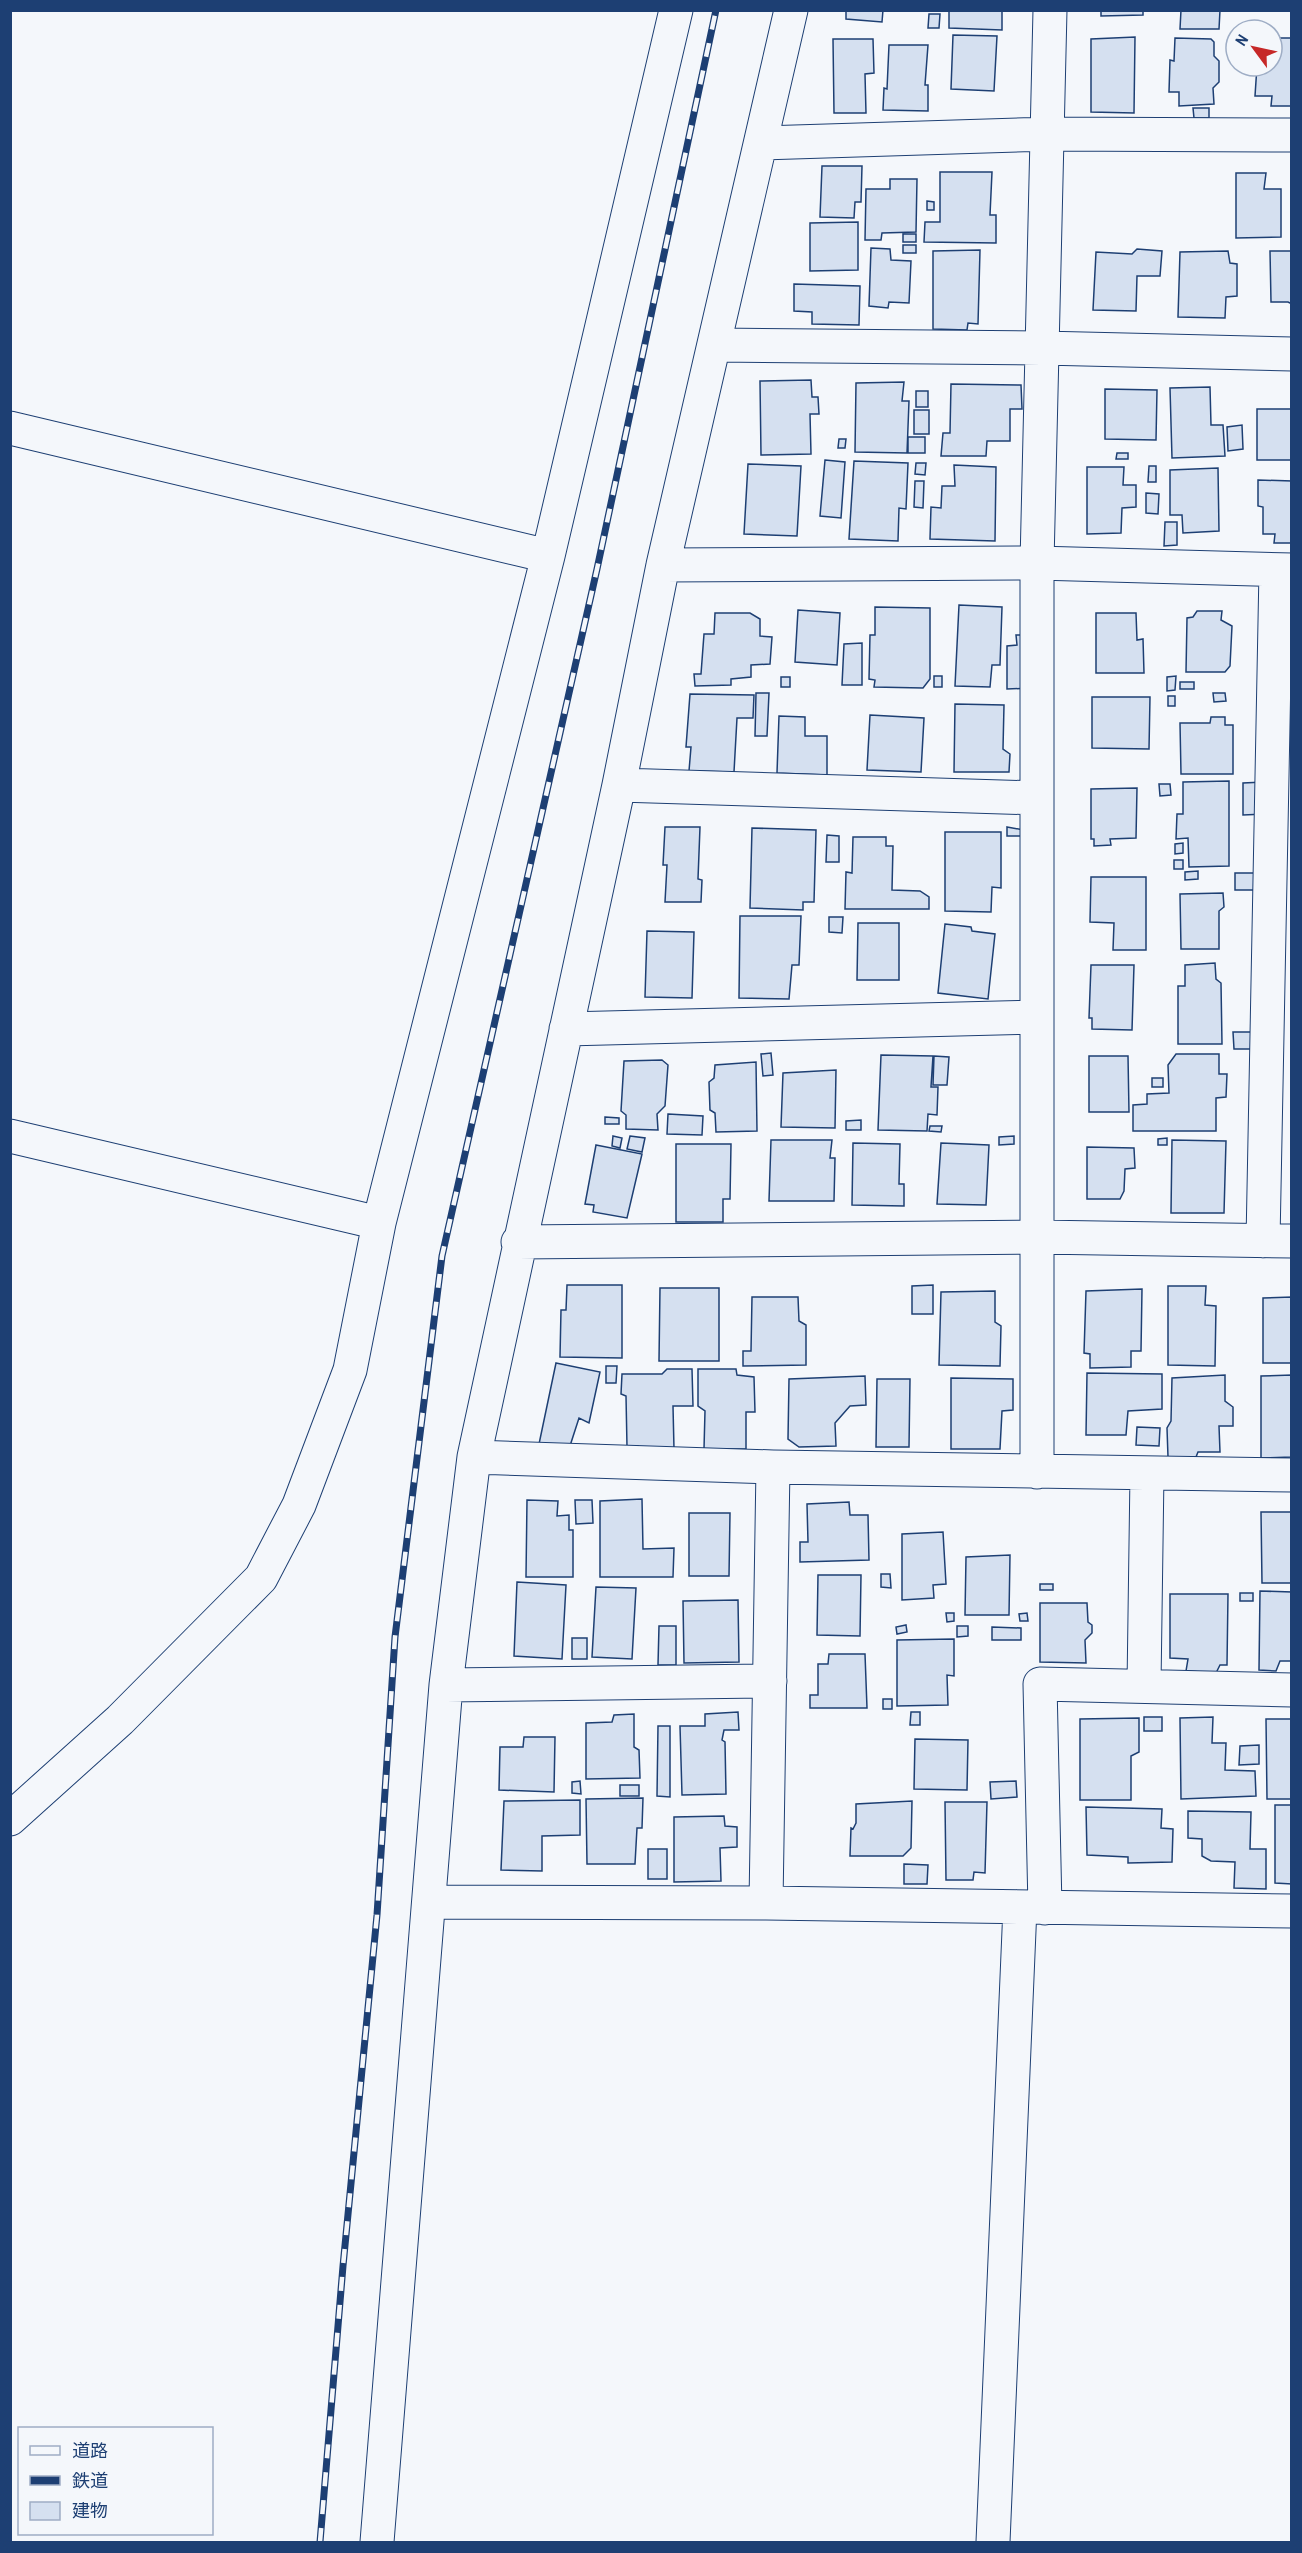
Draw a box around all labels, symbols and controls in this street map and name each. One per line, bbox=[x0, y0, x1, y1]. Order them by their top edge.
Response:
north arrow bbox=[1224, 18, 1284, 78]
text: N bbox=[1230, 30, 1253, 50]
legend bbox=[18, 2427, 213, 2535]
text: 道路 bbox=[72, 2438, 108, 2463]
text: 鉄道 bbox=[72, 2468, 108, 2493]
text: 建物 bbox=[72, 2498, 108, 2523]

